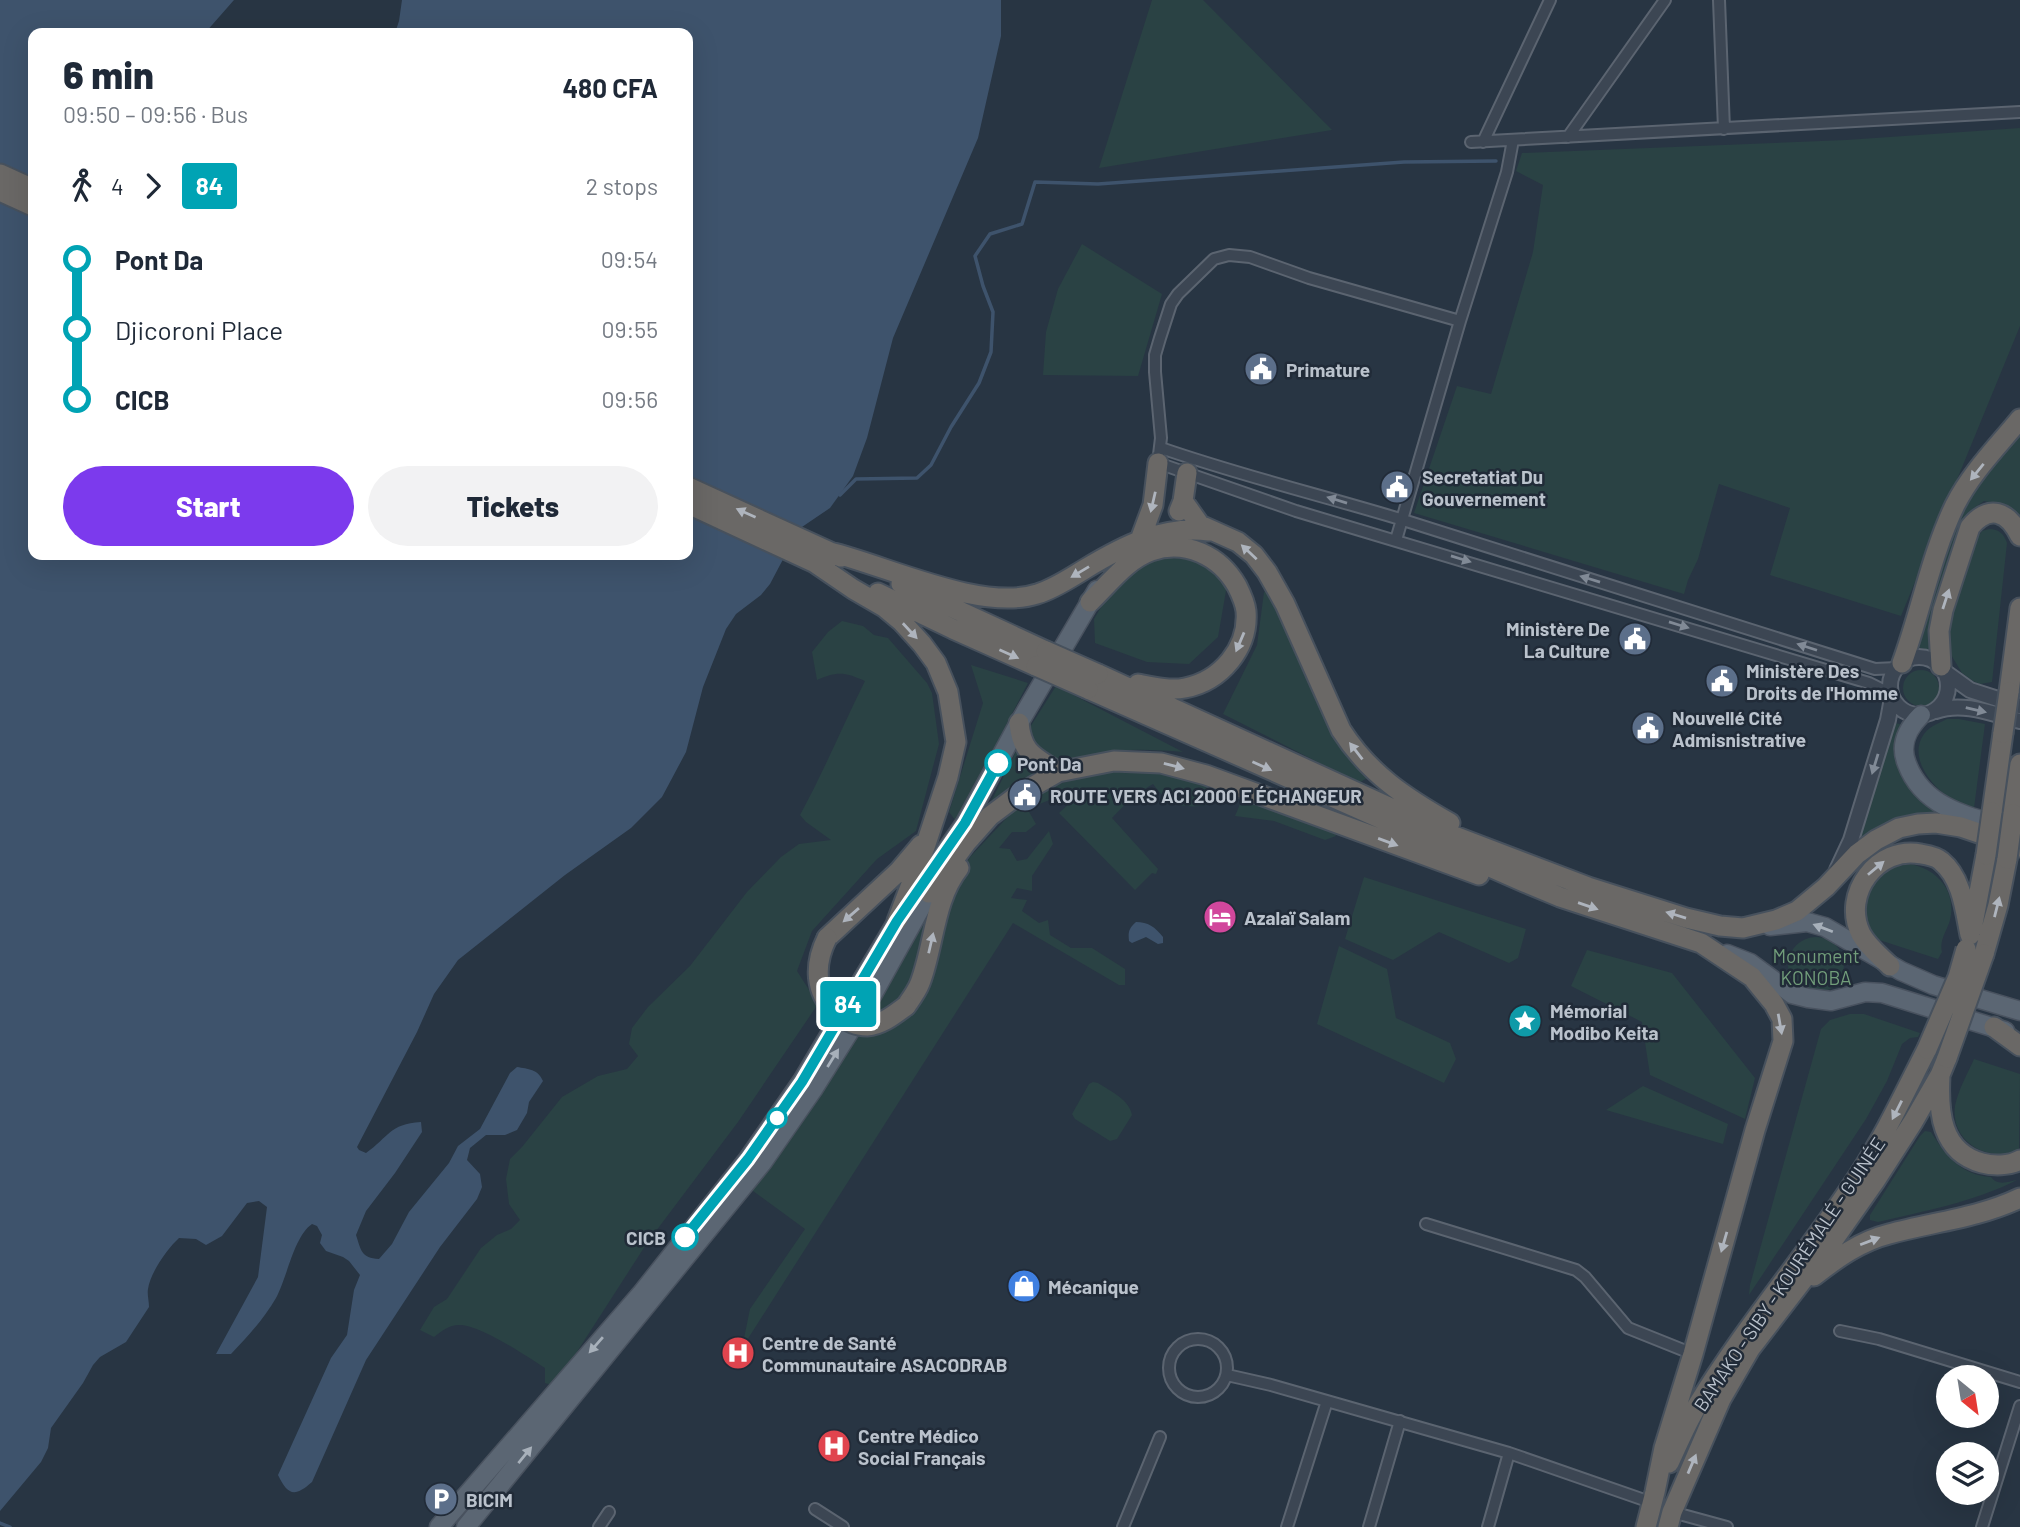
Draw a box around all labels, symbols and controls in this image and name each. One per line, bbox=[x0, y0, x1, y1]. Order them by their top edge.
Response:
text: 6 min bbox=[63, 51, 154, 97]
text: 480 CFA bbox=[562, 72, 658, 103]
text: 09:50 – 09:56 · Bus bbox=[63, 100, 248, 128]
icon: walk bbox=[63, 167, 101, 205]
icon: forward bbox=[134, 167, 172, 205]
text: 84 bbox=[196, 171, 223, 200]
text: 4 bbox=[111, 172, 124, 200]
text: 2 stops bbox=[586, 172, 658, 200]
text: Pont Da bbox=[115, 244, 203, 275]
text: 09:54 bbox=[601, 245, 658, 273]
text: Djicoroni Place bbox=[115, 314, 283, 345]
text: 09:55 bbox=[602, 315, 658, 343]
public building icon: Primature bbox=[1242, 350, 1280, 388]
place label: Primature bbox=[1286, 358, 1370, 381]
text: CICB bbox=[115, 384, 170, 415]
text: 09:56 bbox=[602, 385, 658, 413]
one-way arrow bbox=[1969, 462, 1984, 480]
place label: Secretatiat Du Gouvernement bbox=[1422, 465, 1546, 510]
button: Start bbox=[63, 466, 354, 546]
button: Tickets bbox=[368, 466, 658, 546]
public building icon: Secretatiat Du Gouvernement bbox=[1378, 468, 1416, 506]
one-way arrow bbox=[1147, 491, 1158, 513]
one-way arrow bbox=[1326, 495, 1347, 505]
one-way arrow bbox=[735, 507, 756, 518]
one-way arrow bbox=[1240, 544, 1258, 560]
one-way arrow bbox=[1451, 555, 1472, 565]
one-way arrow bbox=[1070, 566, 1089, 578]
one-way arrow bbox=[1580, 573, 1601, 584]
one-way arrow bbox=[1941, 588, 1952, 609]
place label: Ministère De La Culture bbox=[1506, 617, 1610, 662]
public building icon: Ministère De La Culture bbox=[1616, 620, 1654, 658]
one-way arrow bbox=[1669, 620, 1690, 631]
one-way arrow bbox=[901, 622, 918, 639]
one-way arrow bbox=[1235, 632, 1246, 653]
one-way arrow bbox=[1797, 642, 1818, 652]
one-way arrow bbox=[999, 649, 1020, 660]
place label: Ministère Des Droits de l'Homme bbox=[1746, 659, 1898, 704]
public building icon: Ministère Des Droits de l'Homme bbox=[1703, 662, 1741, 700]
one-way arrow bbox=[1965, 705, 1987, 716]
place label: Nouvellé Cité Admisnistrative bbox=[1672, 706, 1806, 751]
public building icon: Nouvellé Cité Admisnistrative bbox=[1629, 709, 1667, 747]
one-way arrow bbox=[1348, 743, 1363, 761]
marker: Pont Da bbox=[985, 750, 1011, 776]
place label: Pont Da bbox=[1017, 752, 1082, 775]
one-way arrow bbox=[1869, 754, 1879, 775]
one-way arrow bbox=[1252, 761, 1273, 772]
one-way arrow bbox=[1164, 762, 1185, 772]
public building icon: ROUTE VERS ACI 2000 E ÉCHANGEUR bbox=[1006, 776, 1044, 814]
place label: ROUTE VERS ACI 2000 E ÉCHANGEUR bbox=[1050, 784, 1362, 807]
one-way arrow bbox=[1378, 837, 1399, 848]
one-way arrow bbox=[1867, 860, 1885, 875]
one-way arrow bbox=[1992, 896, 2003, 918]
hotel icon: Azalaï Salam bbox=[1201, 898, 1239, 936]
one-way arrow bbox=[1577, 901, 1598, 912]
place label: Azalaï Salam bbox=[1244, 906, 1350, 929]
one-way arrow bbox=[842, 907, 860, 923]
one-way arrow bbox=[1666, 909, 1687, 919]
one-way arrow bbox=[1813, 922, 1834, 933]
one-way arrow bbox=[926, 932, 937, 954]
park label: Monument KONOBA bbox=[1772, 944, 1860, 989]
line badge: 84 bbox=[816, 981, 880, 1027]
text: 84 bbox=[834, 989, 862, 1018]
place label: Mémorial Modibo Keita bbox=[1550, 999, 1659, 1044]
place icon: Mémorial Modibo Keita bbox=[1506, 1002, 1544, 1040]
one-way arrow bbox=[1775, 1013, 1786, 1035]
one-way arrow bbox=[826, 1049, 839, 1068]
one-way arrow bbox=[1891, 1100, 1902, 1120]
unlabelled marker bbox=[767, 1108, 787, 1128]
street label: BAMAKO - SIBY - KOURÉMALÉ - GUINÉE bbox=[1688, 1133, 1890, 1415]
marker: CICB bbox=[672, 1224, 698, 1250]
place label: CICB bbox=[626, 1226, 666, 1249]
one-way arrow bbox=[1718, 1232, 1728, 1253]
one-way arrow bbox=[1860, 1235, 1881, 1246]
shop icon: Mécanique bbox=[1005, 1267, 1043, 1305]
place label: Mécanique bbox=[1048, 1275, 1139, 1298]
place label: Centre de Santé Communautaire ASACODRAB bbox=[762, 1331, 1007, 1376]
hospital icon: Centre de Santé Communautaire ASACODRAB bbox=[719, 1334, 757, 1372]
one-way arrow bbox=[589, 1337, 604, 1354]
north arrow bbox=[1936, 1365, 1998, 1428]
map controls bbox=[1936, 1365, 1999, 1505]
place label: Centre Médico Social Français bbox=[858, 1424, 986, 1469]
hospital icon: Centre Médico Social Français bbox=[815, 1427, 853, 1465]
button: layers bbox=[1936, 1442, 1999, 1505]
one-way arrow bbox=[517, 1447, 532, 1464]
one-way arrow bbox=[1687, 1453, 1698, 1474]
parking icon: BICIM bbox=[422, 1480, 460, 1518]
place label: BICIM bbox=[466, 1488, 513, 1511]

